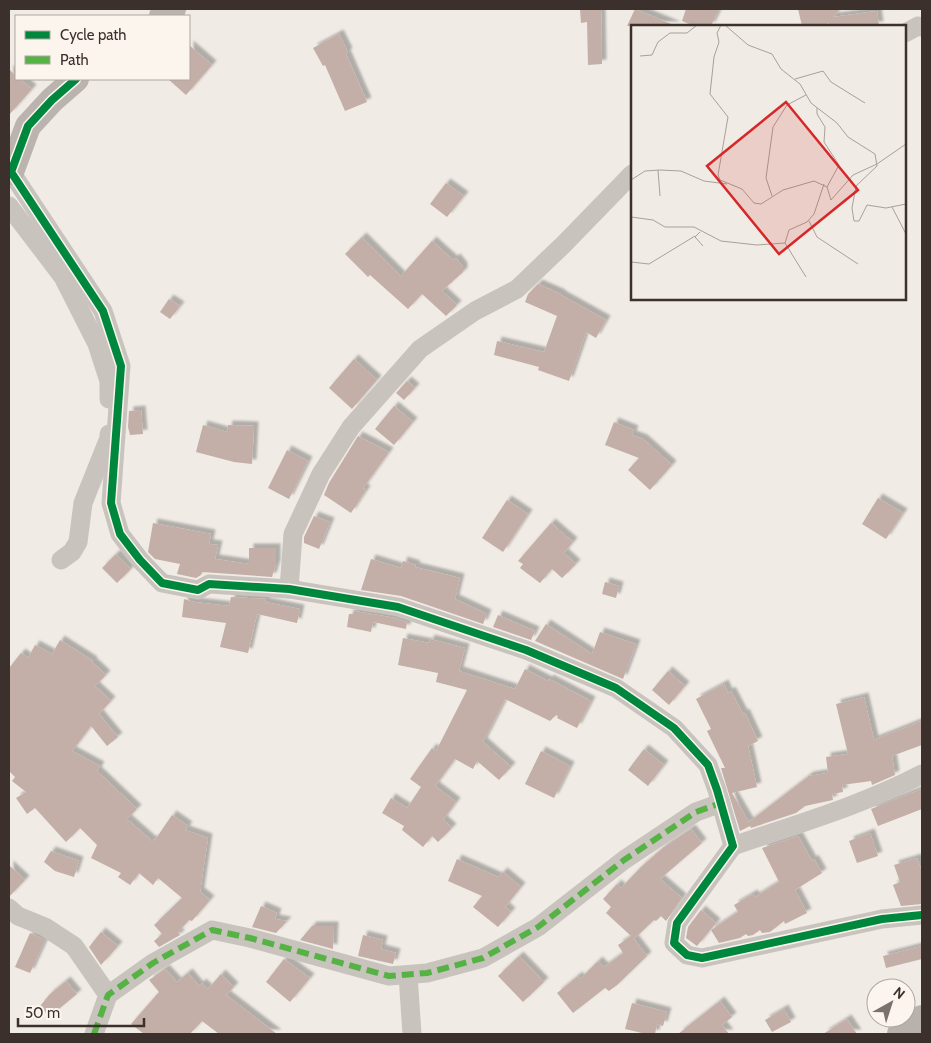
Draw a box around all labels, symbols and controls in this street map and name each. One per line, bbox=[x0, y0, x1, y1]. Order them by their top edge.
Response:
legend bbox=[15, 15, 190, 80]
inset map bbox=[631, 25, 906, 300]
text: Cycle path bbox=[60, 26, 126, 44]
text: Path bbox=[60, 51, 89, 69]
north arrow bbox=[866, 978, 916, 1028]
text: N bbox=[890, 983, 909, 1003]
scale bar bbox=[18, 996, 144, 1028]
text: 50 m bbox=[25, 1004, 60, 1022]

